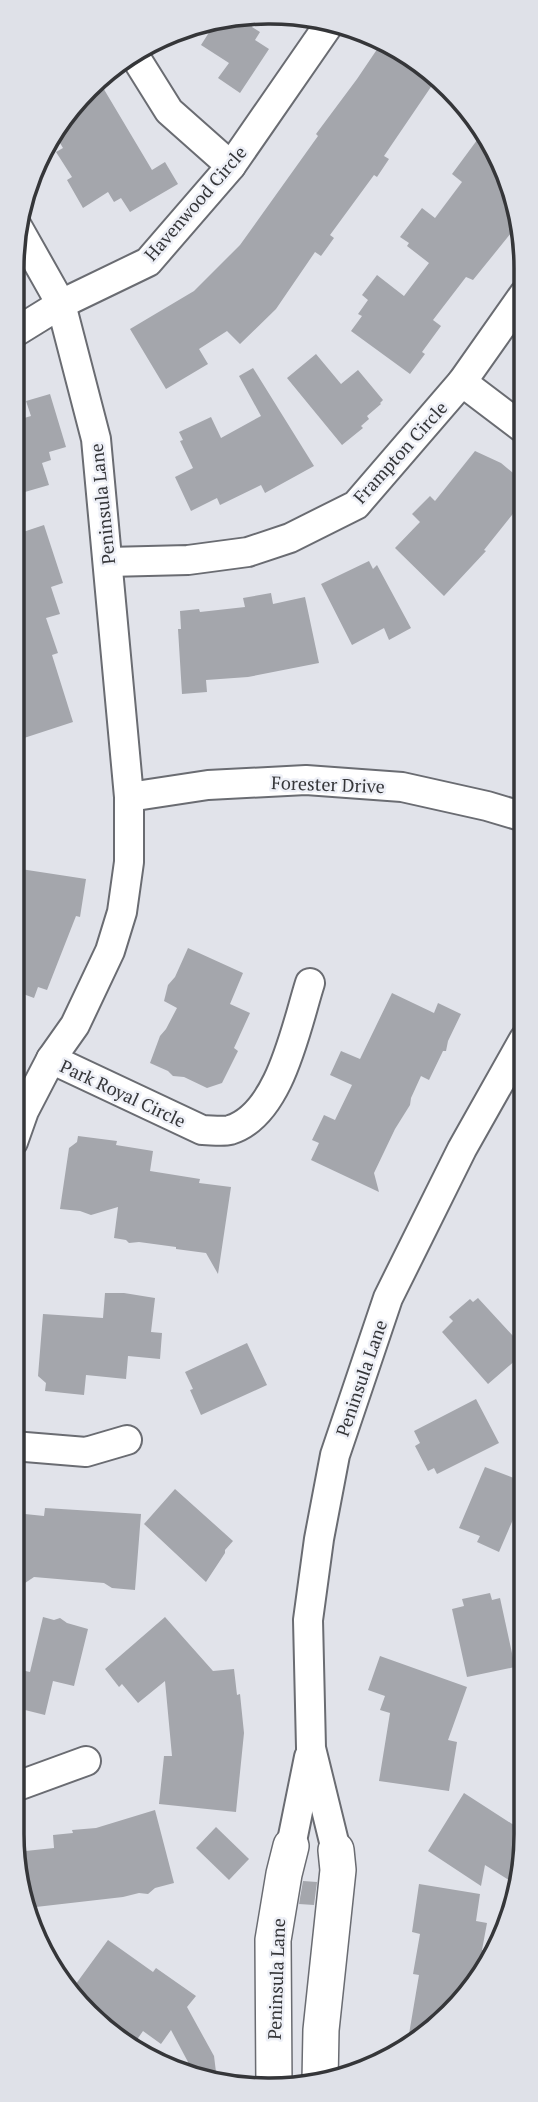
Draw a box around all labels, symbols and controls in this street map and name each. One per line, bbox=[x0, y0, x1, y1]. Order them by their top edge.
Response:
street label: Havenwood Circle bbox=[138, 141, 252, 265]
street label: Frampton Circle bbox=[348, 396, 452, 508]
street label: Peninsula Lane bbox=[84, 442, 120, 566]
street label: Forester Drive bbox=[271, 770, 385, 798]
street label: Park Royal Circle bbox=[56, 1053, 190, 1133]
street label: Peninsula Lane bbox=[330, 1317, 392, 1439]
street label: Peninsula Lane bbox=[262, 1918, 290, 2040]

